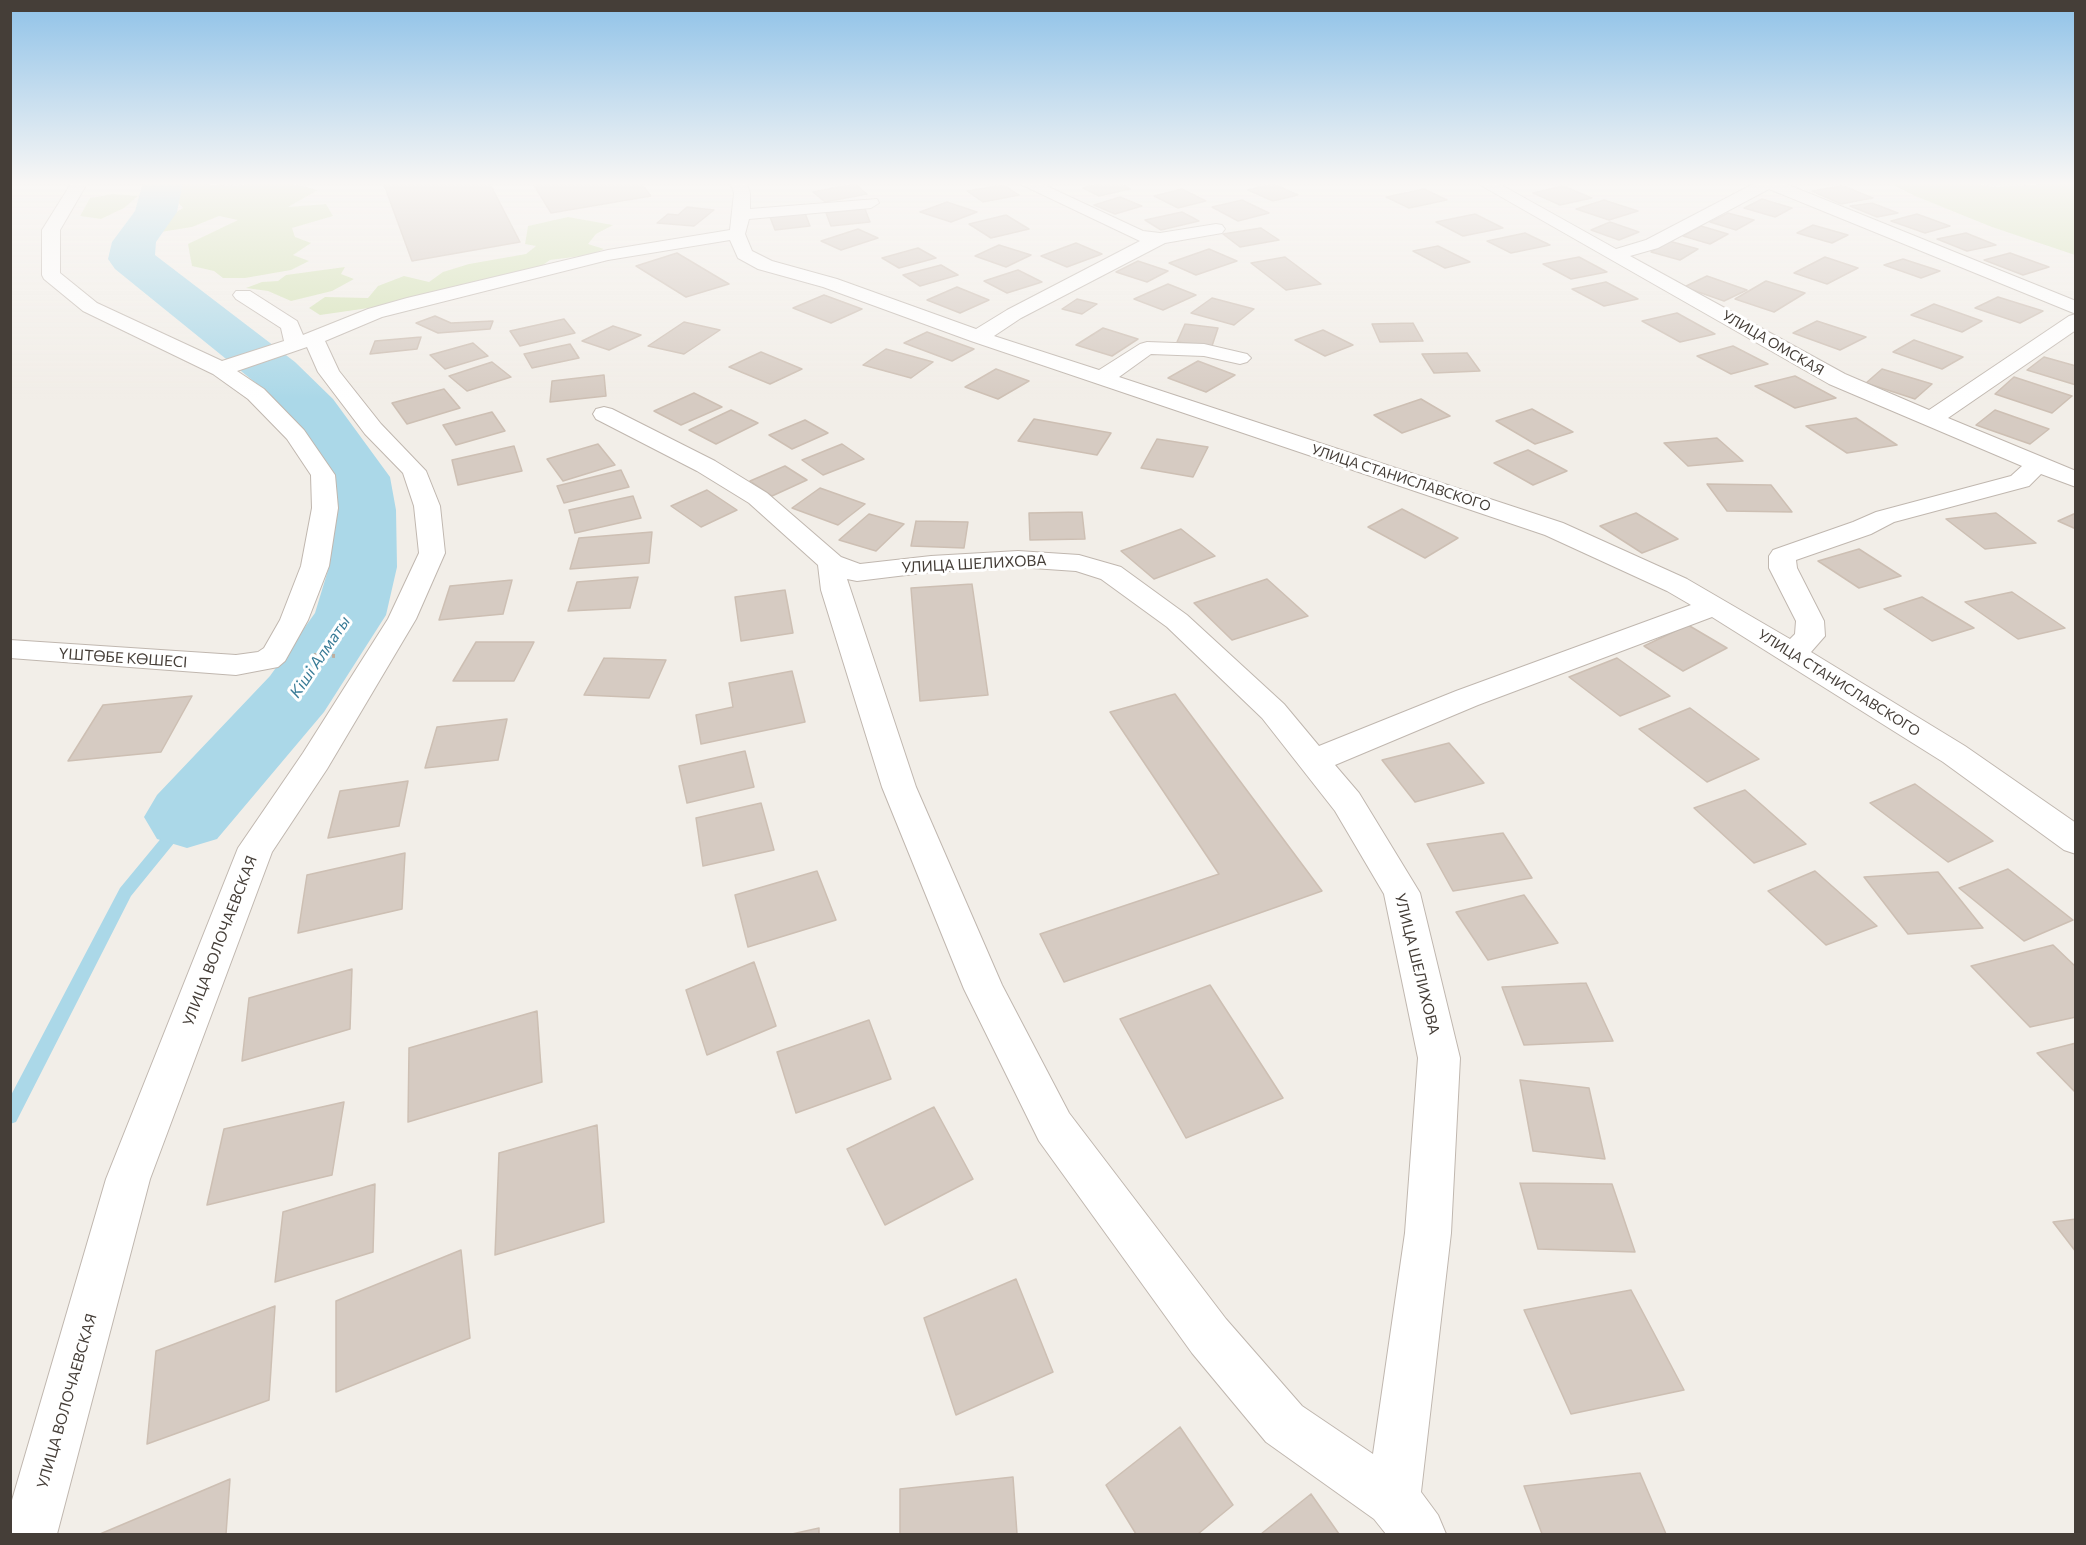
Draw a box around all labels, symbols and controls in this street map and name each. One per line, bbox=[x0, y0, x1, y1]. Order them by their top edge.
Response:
street label: УЛИЦА ОМСКАЯ bbox=[1719, 307, 1827, 379]
street label: УЛИЦА СТАНИСЛАВСКОГО bbox=[1309, 441, 1493, 515]
street label: УЛИЦА ШЕЛИХОВА bbox=[901, 551, 1047, 577]
water label: Кіші Алматы bbox=[286, 612, 354, 702]
street label: УЛИЦА СТАНИСЛАВСКОГО bbox=[1755, 626, 1923, 740]
street label: ҮШТӨБЕ КӨШЕСІ bbox=[58, 645, 188, 671]
street label: УЛИЦА ВОЛОЧАЕВСКАЯ bbox=[179, 853, 261, 1029]
street label: УЛИЦА ШЕЛИХОВА bbox=[1391, 891, 1443, 1037]
street label: УЛИЦА ВОЛОЧАЕВСКАЯ bbox=[33, 1311, 101, 1491]

